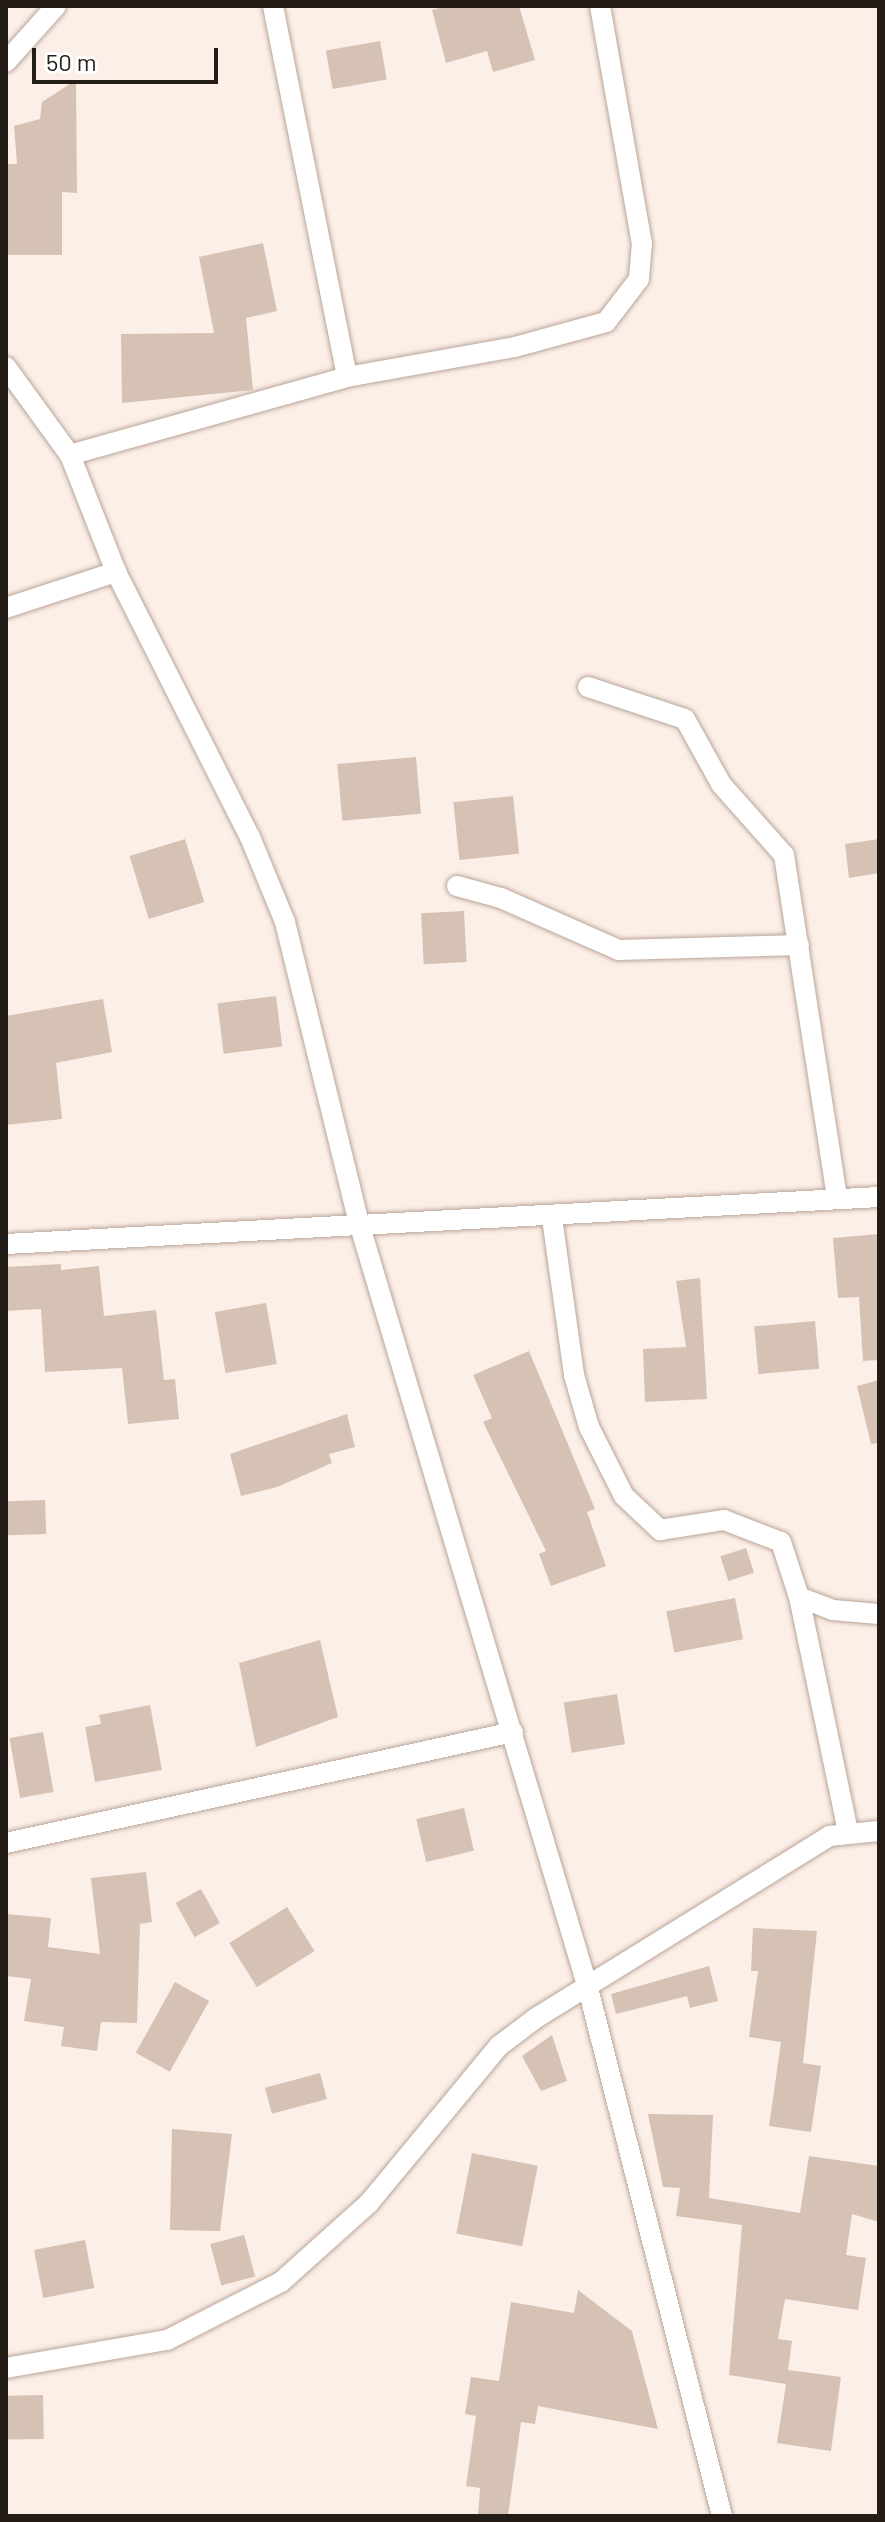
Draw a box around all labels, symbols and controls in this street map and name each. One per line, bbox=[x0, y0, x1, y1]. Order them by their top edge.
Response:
scale bar bbox=[36, 32, 222, 82]
text: 50 m bbox=[46, 47, 97, 76]

